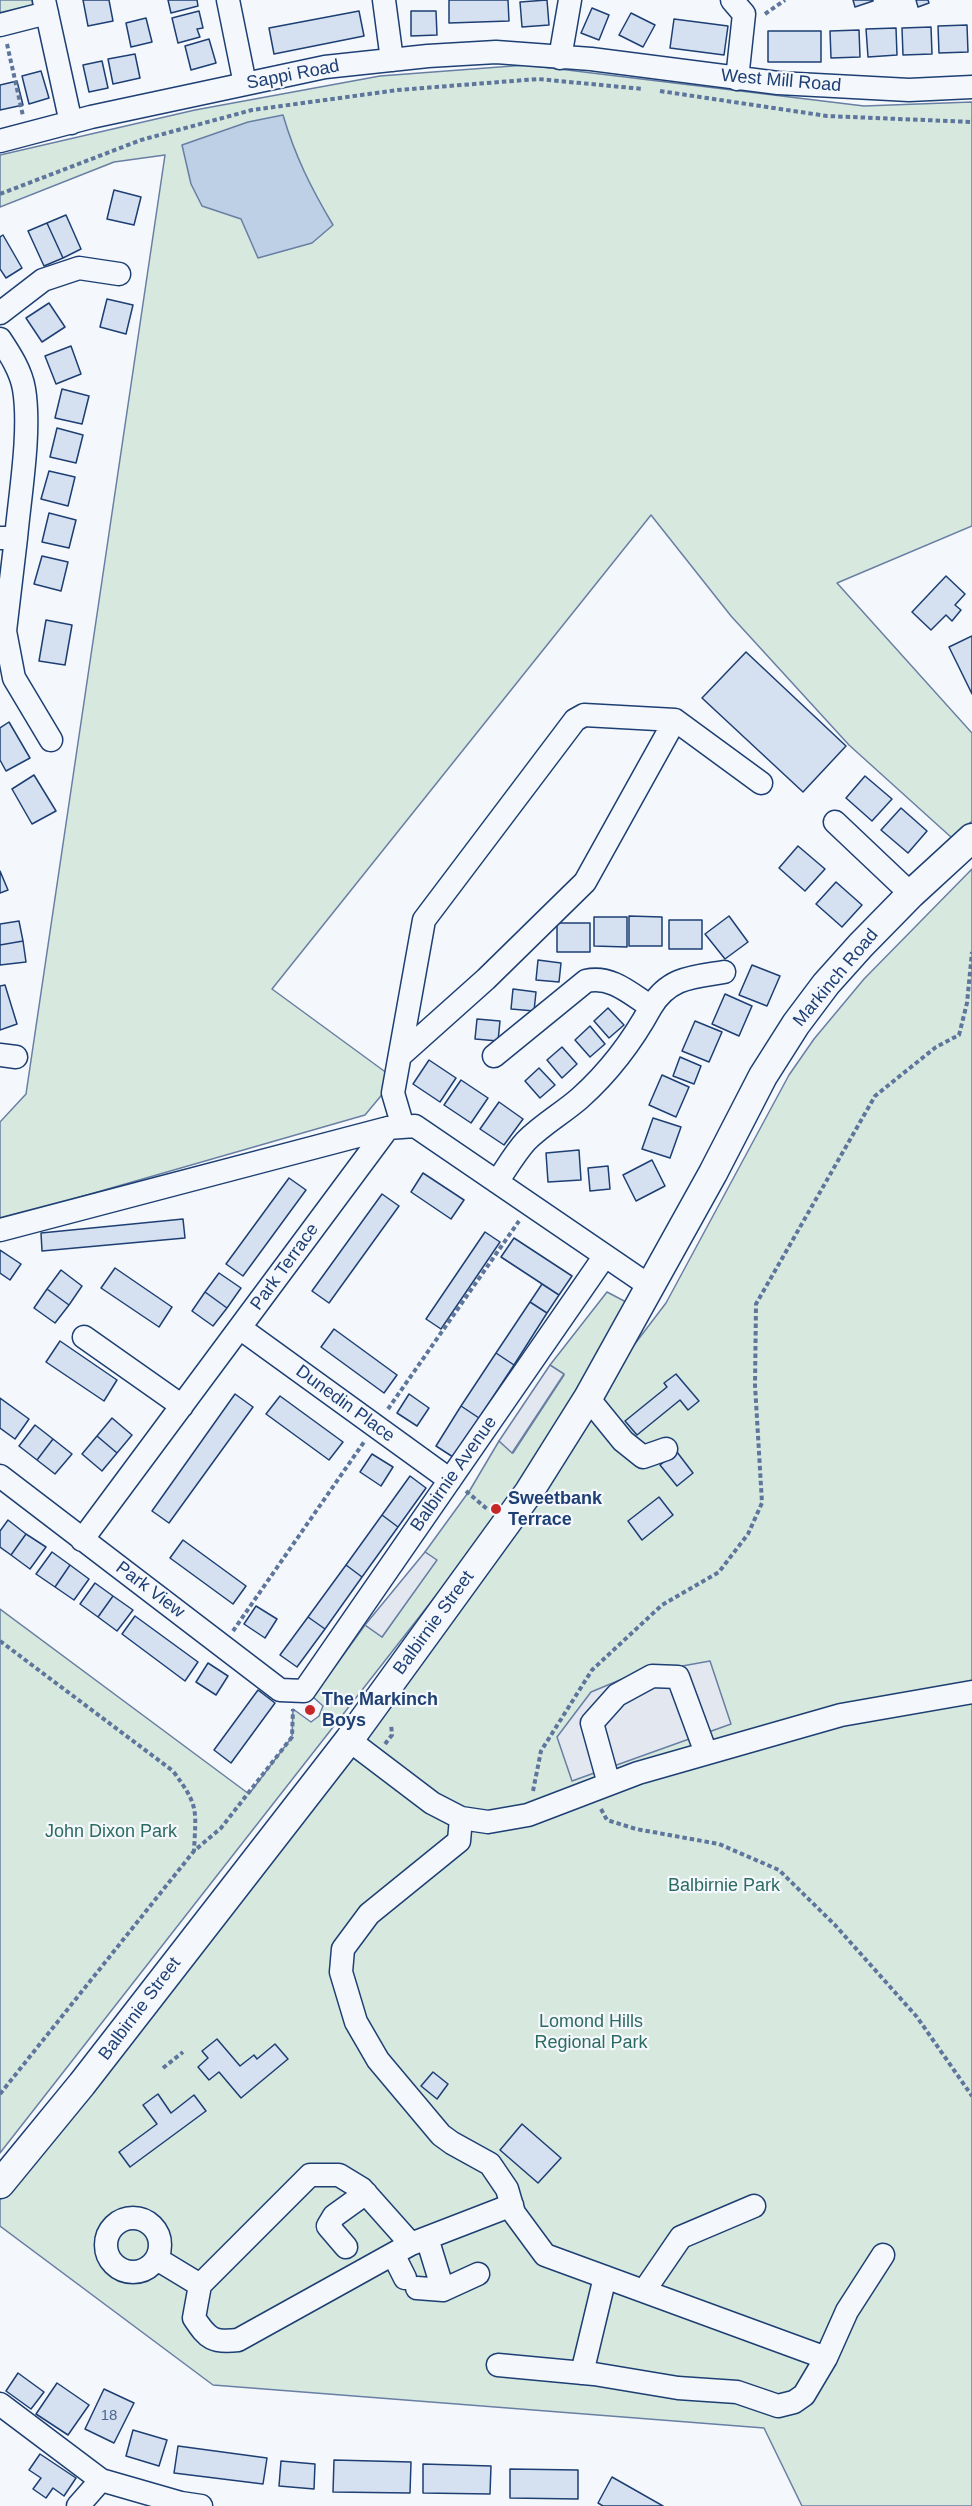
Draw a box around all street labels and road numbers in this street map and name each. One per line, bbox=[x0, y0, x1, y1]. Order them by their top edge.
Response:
street label: Sappi Road bbox=[245, 55, 341, 95]
street label: West Mill Road bbox=[720, 65, 842, 97]
street label: Markinch Road bbox=[789, 925, 883, 1031]
street label: Park Terrace bbox=[246, 1219, 324, 1315]
street label: Dunedin Place bbox=[291, 1361, 399, 1447]
street label: Balbirnie Avenue bbox=[406, 1412, 502, 1536]
street label: Park View bbox=[111, 1557, 189, 1623]
street label: Balbirnie Street bbox=[389, 1567, 479, 1679]
street label: Balbirnie Street bbox=[94, 1953, 186, 2065]

